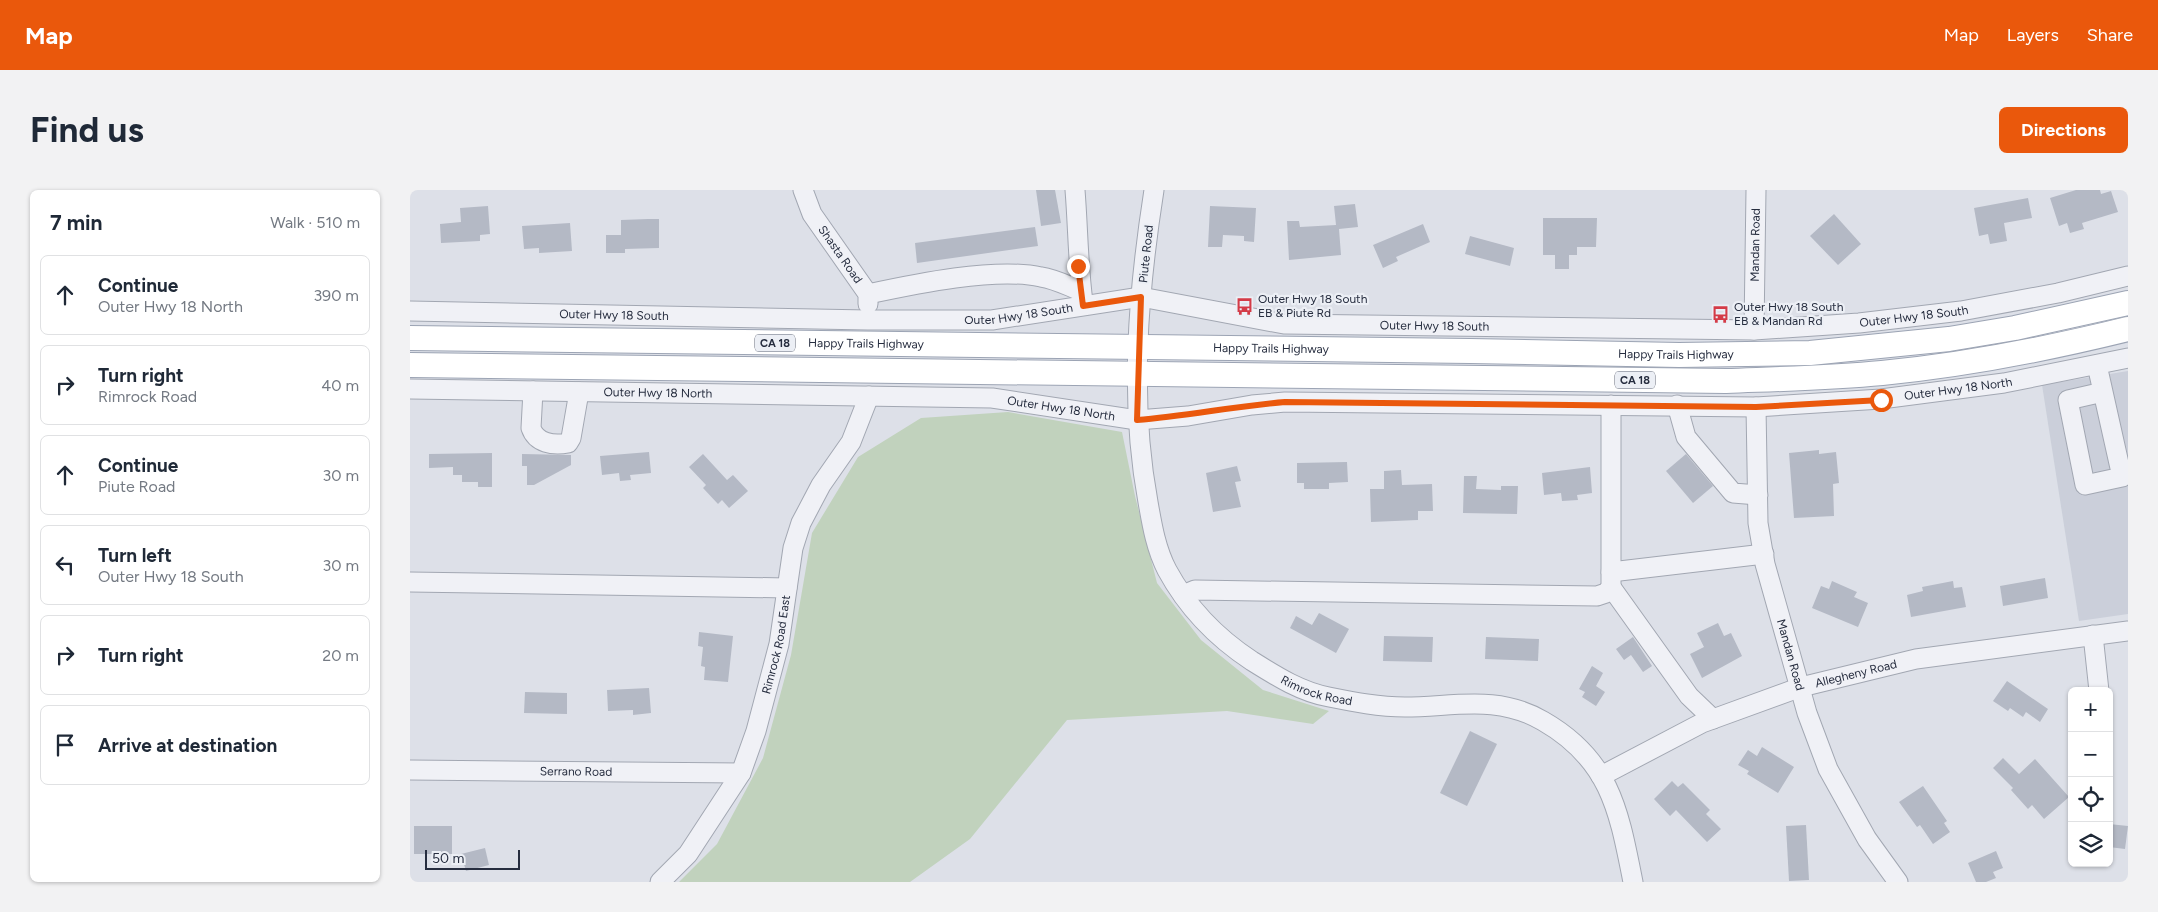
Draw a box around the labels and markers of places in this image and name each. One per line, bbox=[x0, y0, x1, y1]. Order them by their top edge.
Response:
place label: Outer Hwy 18 South EB & Piute Rd bbox=[1258, 292, 1368, 320]
bus stop icon: Outer Hwy 18 South EB & Piute Rd bbox=[1234, 296, 1254, 316]
place label: Outer Hwy 18 South EB & Mandan Rd bbox=[1734, 300, 1844, 328]
bus stop icon: Outer Hwy 18 South EB & Mandan Rd bbox=[1710, 304, 1730, 324]

